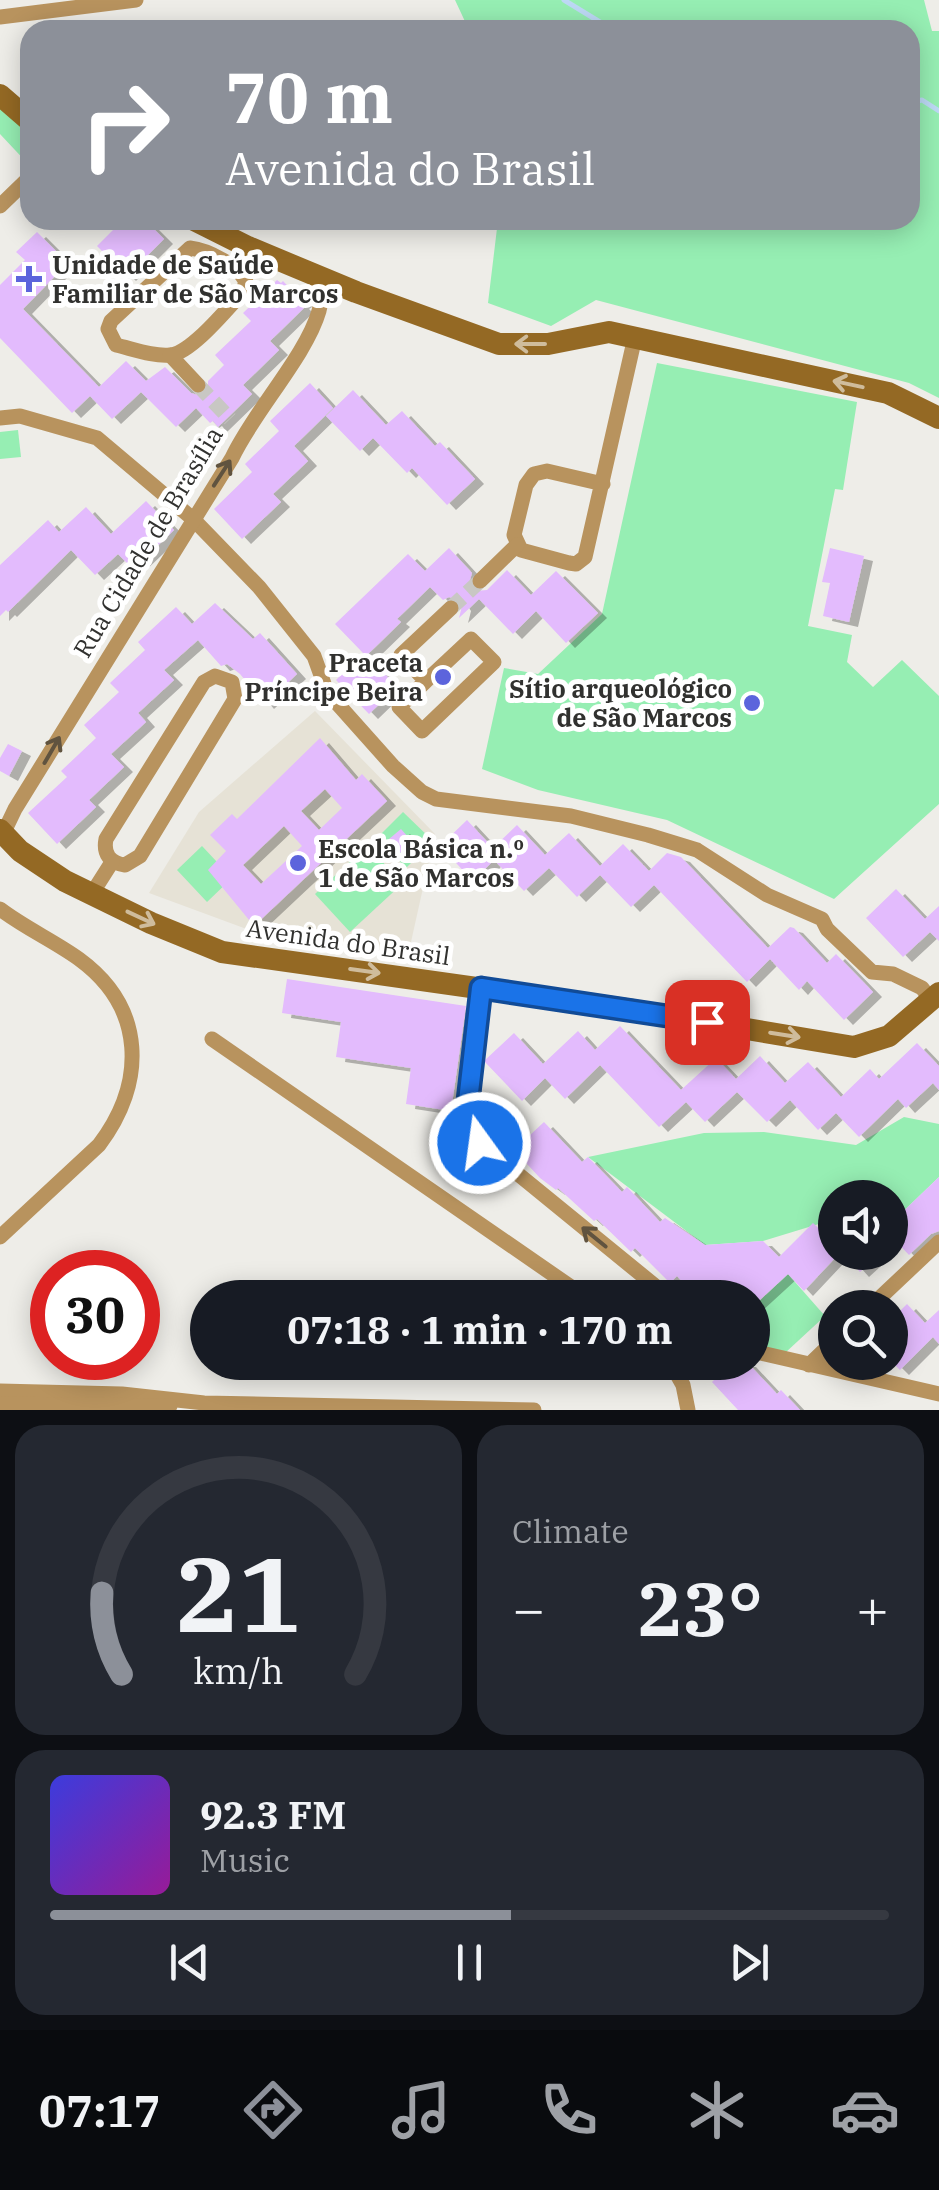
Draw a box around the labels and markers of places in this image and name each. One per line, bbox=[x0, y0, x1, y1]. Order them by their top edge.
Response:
place label: Unidade de Saúde Familiar de São Marcos bbox=[52, 248, 338, 310]
marker: Unidade de Saúde Familiar de São Marcos bbox=[16, 266, 42, 292]
place label: Praceta Príncipe Beira bbox=[245, 646, 423, 708]
marker: Praceta Príncipe Beira bbox=[432, 666, 454, 688]
place label: Sítio arqueológico de São Marcos bbox=[509, 672, 732, 734]
marker: Sítio arqueológico de São Marcos bbox=[741, 692, 763, 714]
place label: Escola Básica n.º 1 de São Marcos bbox=[318, 832, 524, 894]
marker: Escola Básica n.º 1 de São Marcos bbox=[287, 852, 309, 874]
pin bbox=[665, 980, 750, 1065]

